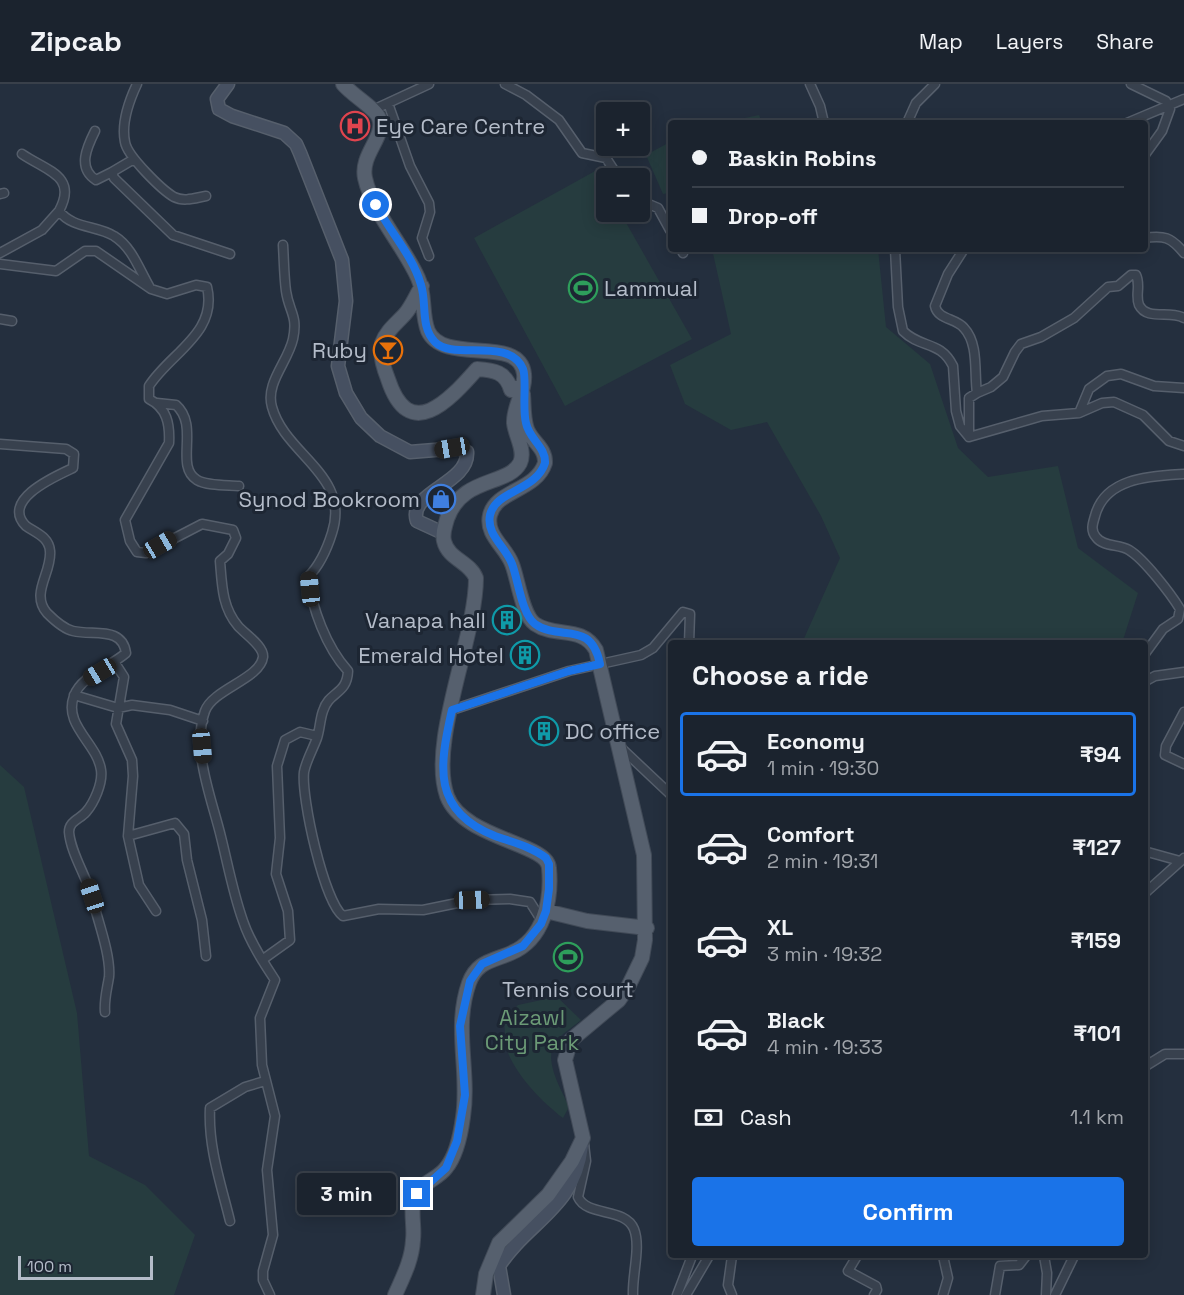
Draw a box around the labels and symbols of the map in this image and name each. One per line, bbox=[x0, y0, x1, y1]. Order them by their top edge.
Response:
hospital icon: Eye Care Centre bbox=[339, 110, 371, 142]
place label: Eye Care Centre bbox=[376, 112, 545, 140]
route start bbox=[362, 191, 389, 218]
sports icon: Lammual bbox=[567, 272, 599, 304]
place label: Lammual bbox=[604, 274, 698, 302]
bar icon: Ruby bbox=[372, 334, 404, 366]
place label: Ruby bbox=[312, 336, 367, 364]
car bbox=[433, 436, 471, 460]
shop icon: Synod Bookroom bbox=[425, 483, 457, 515]
place label: Synod Bookroom bbox=[239, 485, 420, 513]
car bbox=[140, 528, 180, 562]
car bbox=[299, 570, 321, 608]
building icon: Vanapa hall bbox=[491, 604, 523, 636]
place label: Vanapa hall bbox=[365, 606, 486, 634]
building icon: Emerald Hotel bbox=[509, 639, 541, 671]
place label: Emerald Hotel bbox=[358, 641, 504, 669]
car bbox=[80, 655, 120, 689]
building icon: DC office bbox=[528, 715, 560, 747]
place label: DC office bbox=[565, 717, 660, 745]
car bbox=[191, 727, 213, 765]
car bbox=[78, 876, 106, 916]
car bbox=[454, 890, 490, 910]
sports icon: Tennis court bbox=[552, 941, 584, 973]
place label: Tennis court bbox=[502, 975, 634, 1003]
park label: Aizawl City Park bbox=[485, 1003, 579, 1056]
callout: 3 min bbox=[297, 1173, 396, 1215]
route end bbox=[403, 1180, 430, 1207]
scale bar bbox=[18, 1253, 153, 1280]

